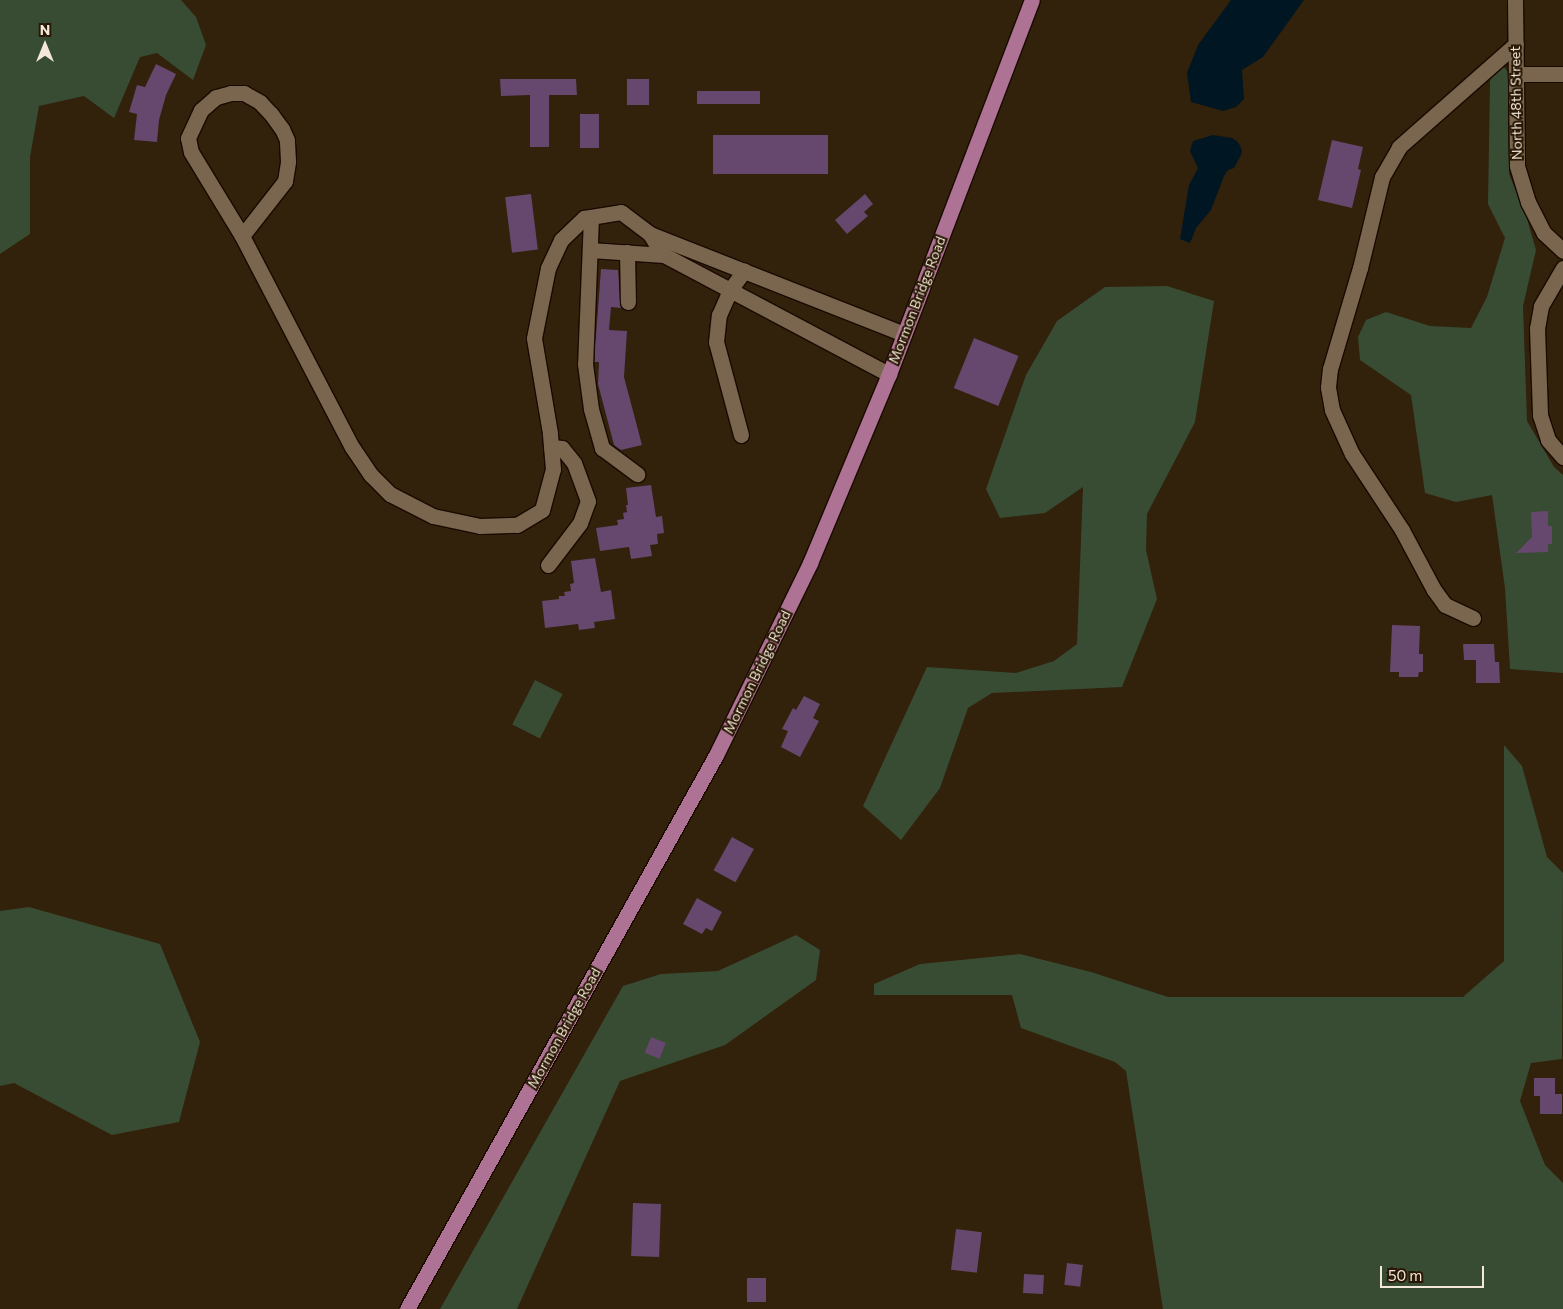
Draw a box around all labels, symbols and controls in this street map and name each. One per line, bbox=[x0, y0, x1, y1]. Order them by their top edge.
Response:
north arrow bbox=[20, 20, 70, 70]
text: N bbox=[40, 21, 50, 38]
street label: North 48th Street bbox=[1507, 46, 1525, 160]
street label: Mormon Bridge Road bbox=[885, 234, 949, 366]
street label: Mormon Bridge Road bbox=[720, 608, 794, 736]
street label: Mormon Bridge Road bbox=[524, 965, 604, 1091]
scale bar bbox=[1383, 1256, 1487, 1288]
text: 50 m bbox=[1388, 1266, 1422, 1284]

